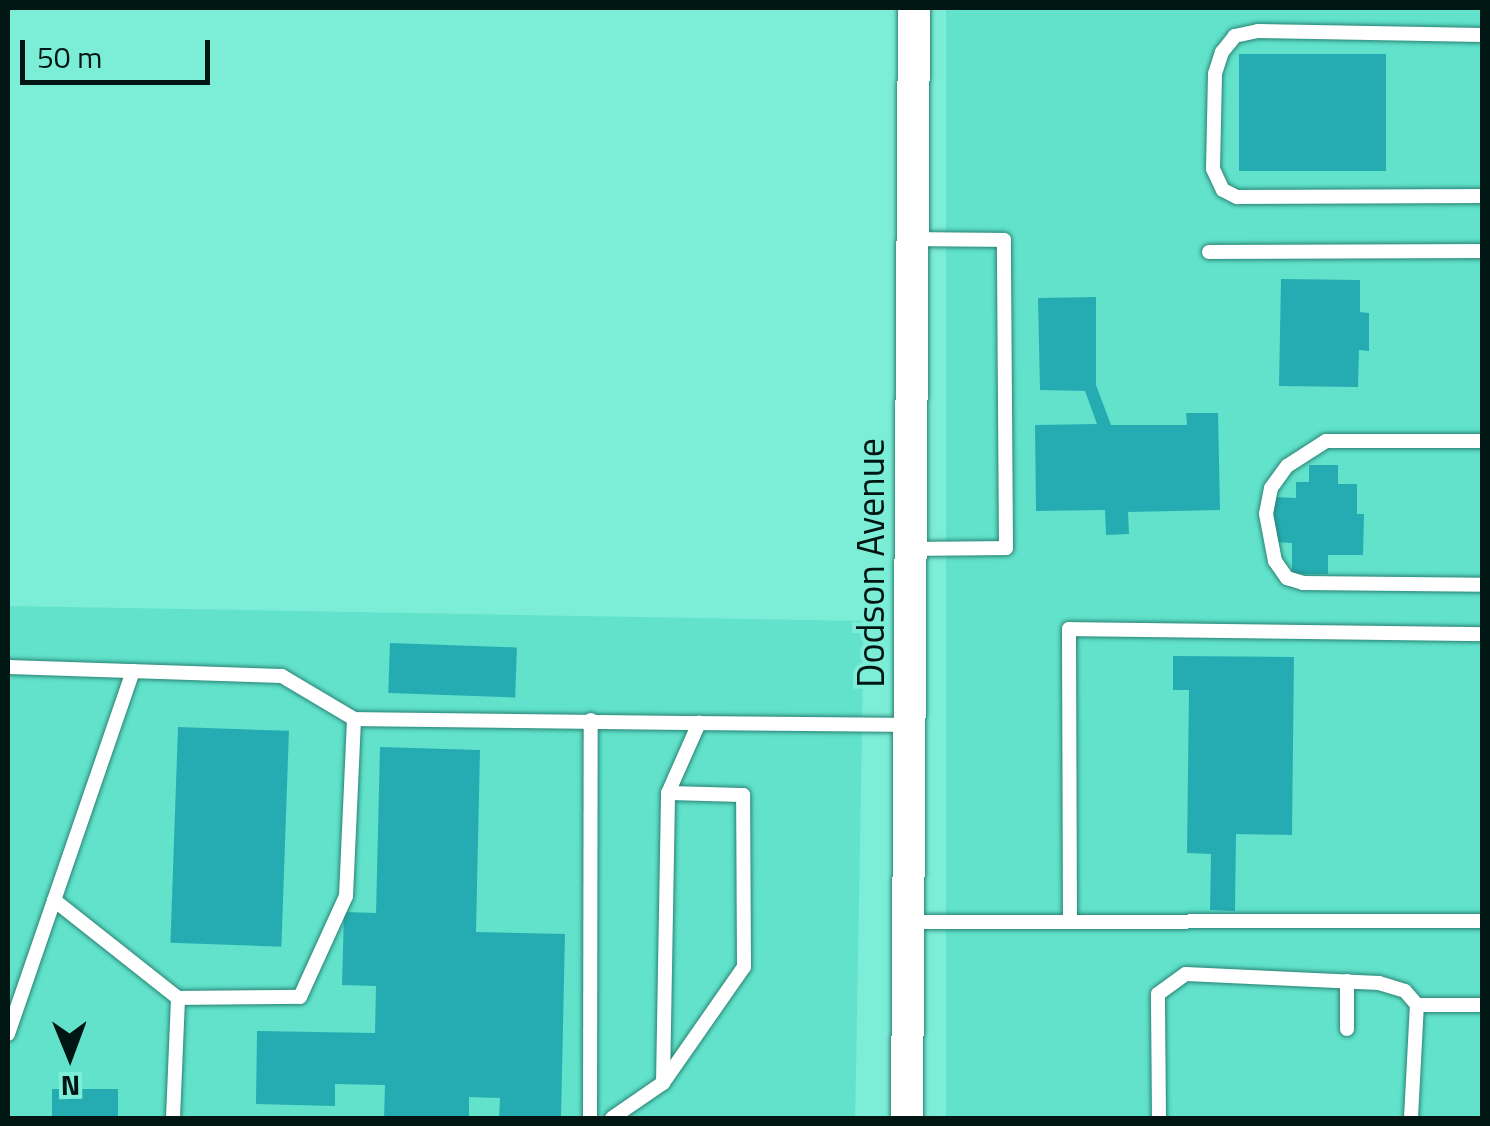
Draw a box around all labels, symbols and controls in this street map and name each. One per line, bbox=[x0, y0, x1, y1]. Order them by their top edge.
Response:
scale bar bbox=[25, 20, 215, 82]
text: 50 m bbox=[37, 34, 102, 80]
street label: Dodson Avenue bbox=[848, 438, 894, 688]
north arrow bbox=[20, 1006, 120, 1106]
text: N bbox=[60, 1065, 81, 1108]

